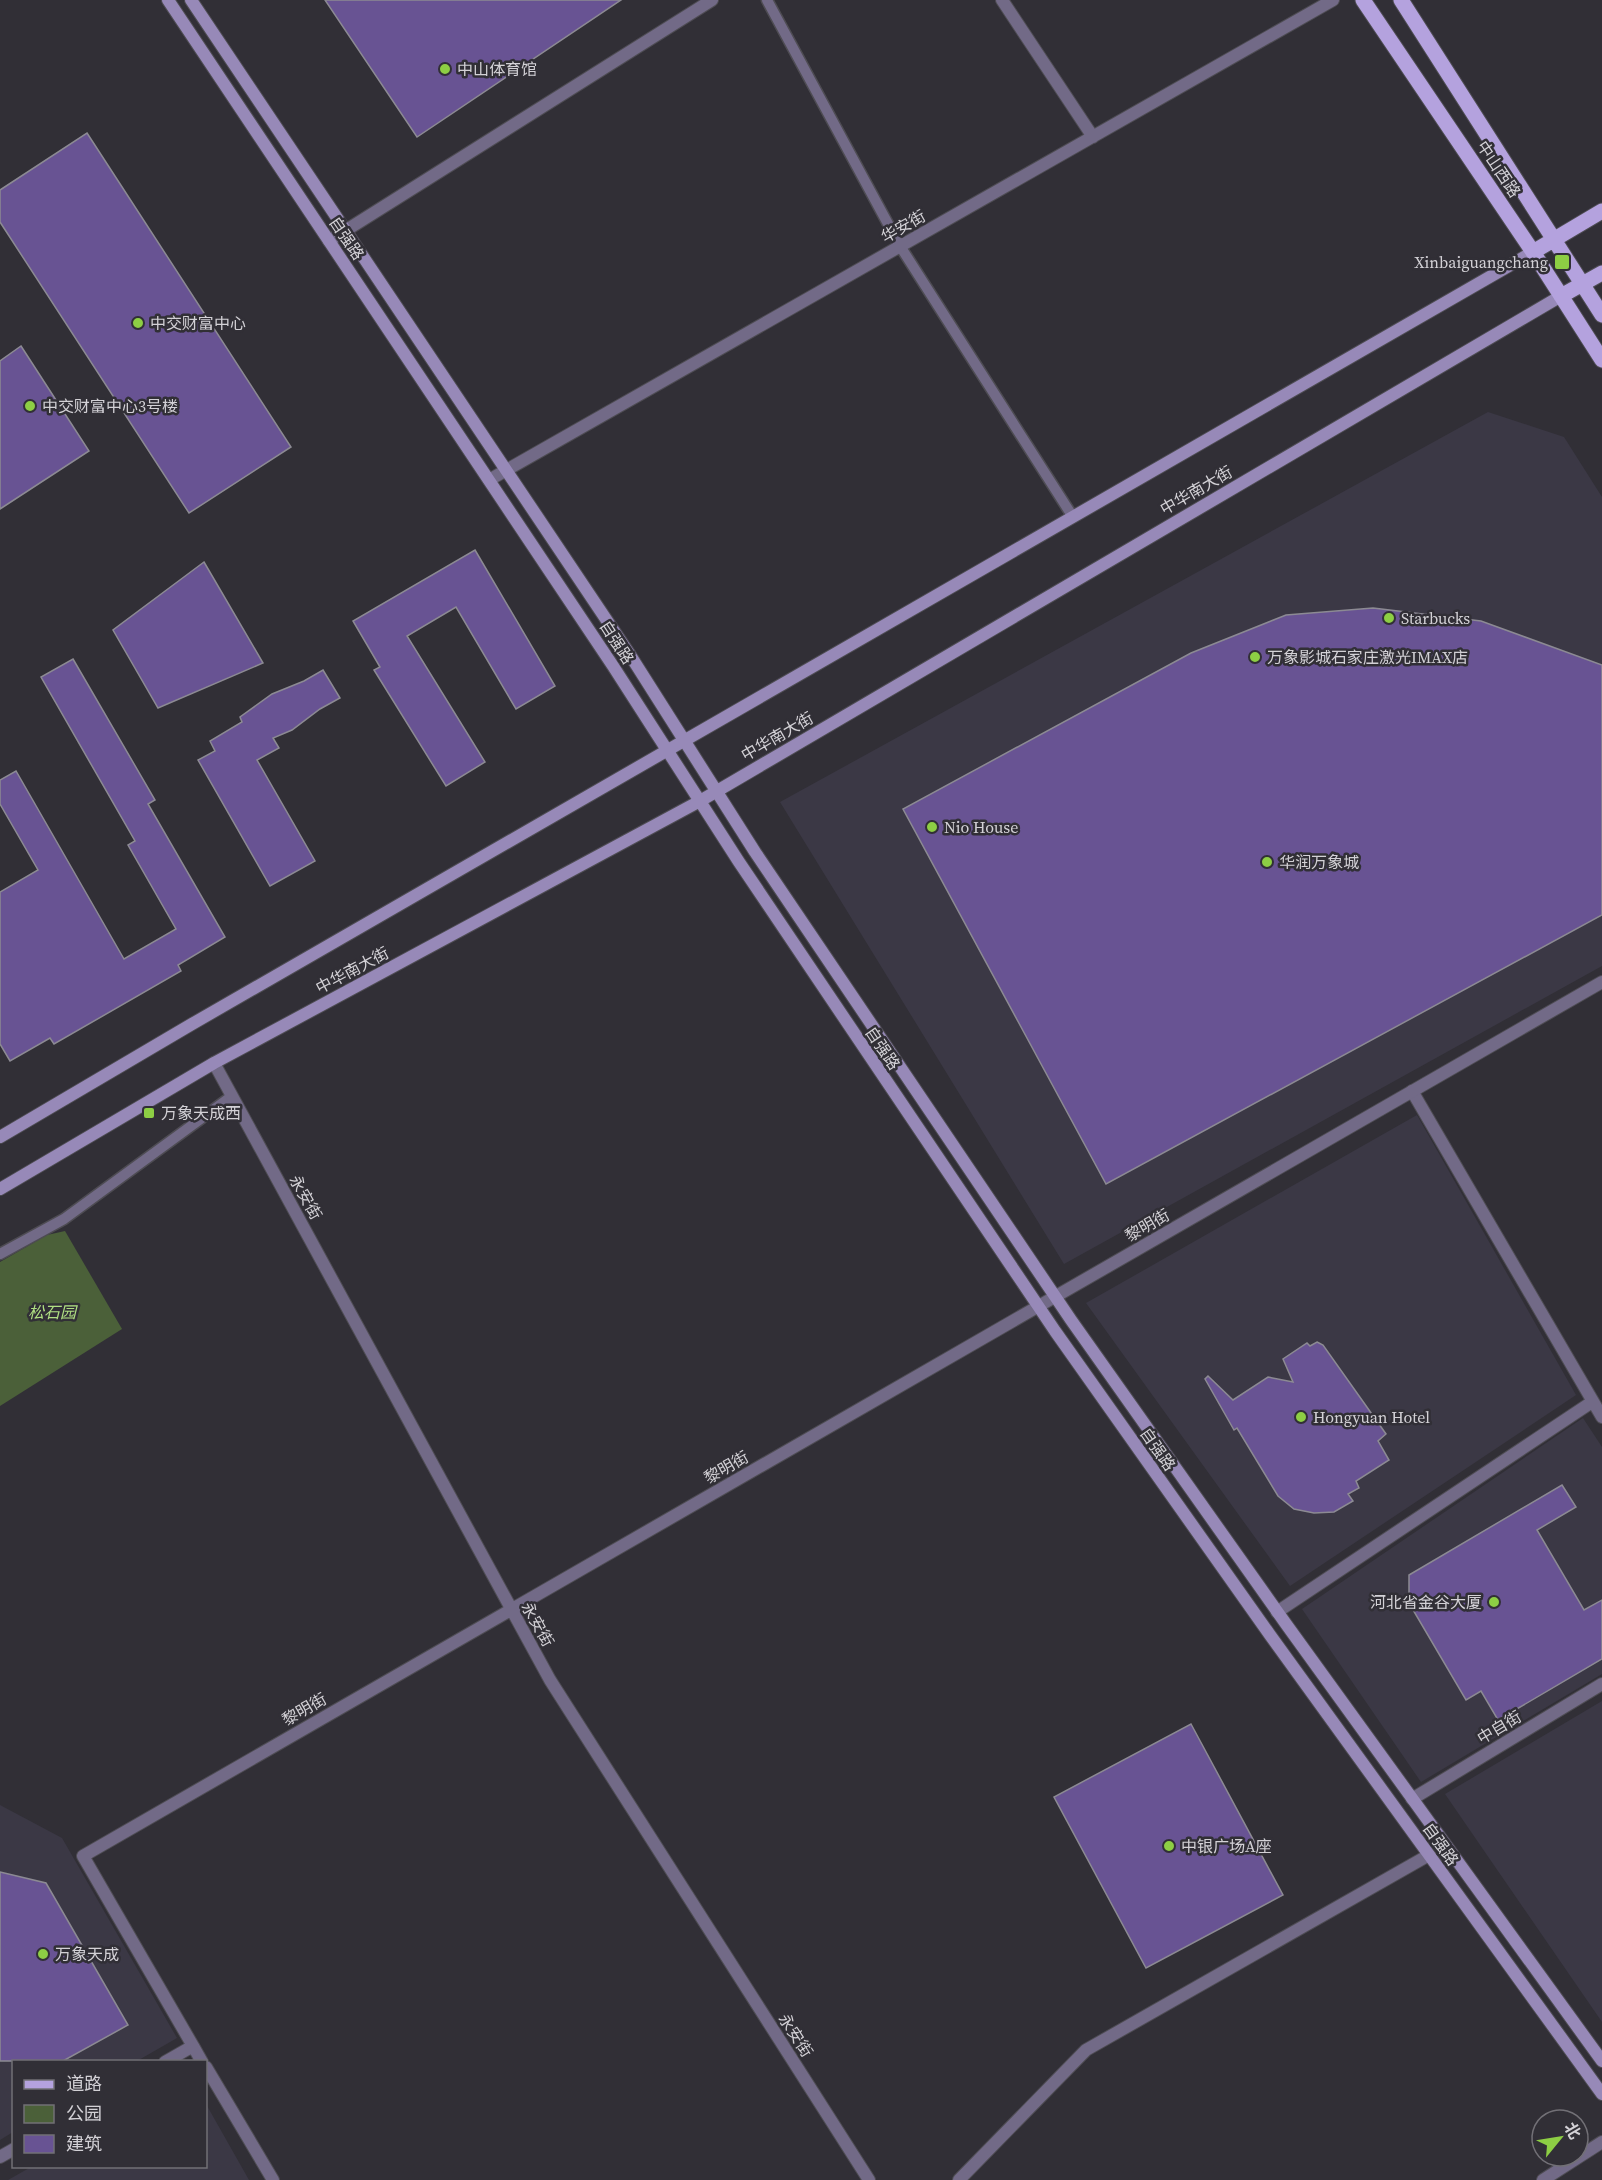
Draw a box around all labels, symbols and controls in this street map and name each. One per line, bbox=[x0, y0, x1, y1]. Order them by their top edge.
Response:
place label: 中山体育馆 bbox=[457, 58, 537, 80]
marker: 中山体育馆 bbox=[438, 62, 452, 76]
street label: 中山西路 bbox=[1472, 136, 1526, 202]
street label: 华安街 bbox=[877, 204, 929, 248]
street label: 自强路 bbox=[324, 212, 370, 264]
place label: Xinbaiguangchang bbox=[1414, 251, 1548, 273]
marker: Xinbaiguangchang bbox=[1553, 253, 1571, 271]
place label: 中交财富中心 bbox=[150, 312, 246, 334]
marker: 中交财富中心 bbox=[131, 316, 145, 330]
place label: 中交财富中心3号楼 bbox=[42, 395, 178, 417]
marker: 中交财富中心3号楼 bbox=[23, 399, 37, 413]
street label: 中华南大街 bbox=[1156, 460, 1236, 520]
place label: Starbucks bbox=[1401, 607, 1470, 629]
marker: Starbucks bbox=[1382, 611, 1396, 625]
street label: 自强路 bbox=[595, 616, 639, 668]
place label: 万象影城石家庄激光IMAX店 bbox=[1267, 646, 1468, 668]
marker: 万象影城石家庄激光IMAX店 bbox=[1248, 650, 1262, 664]
street label: 中华南大街 bbox=[737, 706, 817, 766]
place label: Nio House bbox=[944, 816, 1018, 838]
marker: Nio House bbox=[925, 820, 939, 834]
place label: 华润万象城 bbox=[1279, 851, 1359, 873]
marker: 华润万象城 bbox=[1260, 855, 1274, 869]
street label: 中华南大街 bbox=[312, 942, 392, 998]
street label: 自强路 bbox=[860, 1022, 906, 1074]
place label: 万象天成西 bbox=[161, 1102, 241, 1124]
marker: 万象天成西 bbox=[142, 1106, 156, 1120]
street label: 永安街 bbox=[285, 1171, 327, 1223]
street label: 黎明街 bbox=[1121, 1203, 1173, 1247]
park label: 松石园 bbox=[28, 1301, 78, 1323]
place label: Hongyuan Hotel bbox=[1313, 1406, 1430, 1428]
marker: Hongyuan Hotel bbox=[1294, 1410, 1308, 1424]
street label: 自强路 bbox=[1135, 1423, 1181, 1475]
street label: 黎明街 bbox=[700, 1445, 752, 1489]
place label: 河北省金谷大厦 bbox=[1370, 1591, 1482, 1613]
marker: 河北省金谷大厦 bbox=[1487, 1595, 1501, 1609]
street label: 永安街 bbox=[517, 1598, 559, 1650]
street label: 黎明街 bbox=[278, 1687, 330, 1731]
street label: 中自街 bbox=[1473, 1705, 1525, 1749]
street label: 自强路 bbox=[1418, 1818, 1464, 1870]
place label: 中银广场A座 bbox=[1181, 1835, 1272, 1857]
marker: 中银广场A座 bbox=[1162, 1839, 1176, 1853]
place label: 万象天成 bbox=[55, 1943, 119, 1965]
marker: 万象天成 bbox=[36, 1947, 50, 1961]
street label: 永安街 bbox=[774, 2009, 818, 2061]
legend bbox=[12, 2060, 207, 2168]
text: 道路 bbox=[66, 2071, 102, 2096]
text: 公园 bbox=[66, 2101, 102, 2126]
north arrow bbox=[1530, 2108, 1590, 2168]
text: 北 bbox=[1559, 2118, 1587, 2143]
text: 建筑 bbox=[66, 2131, 102, 2156]

